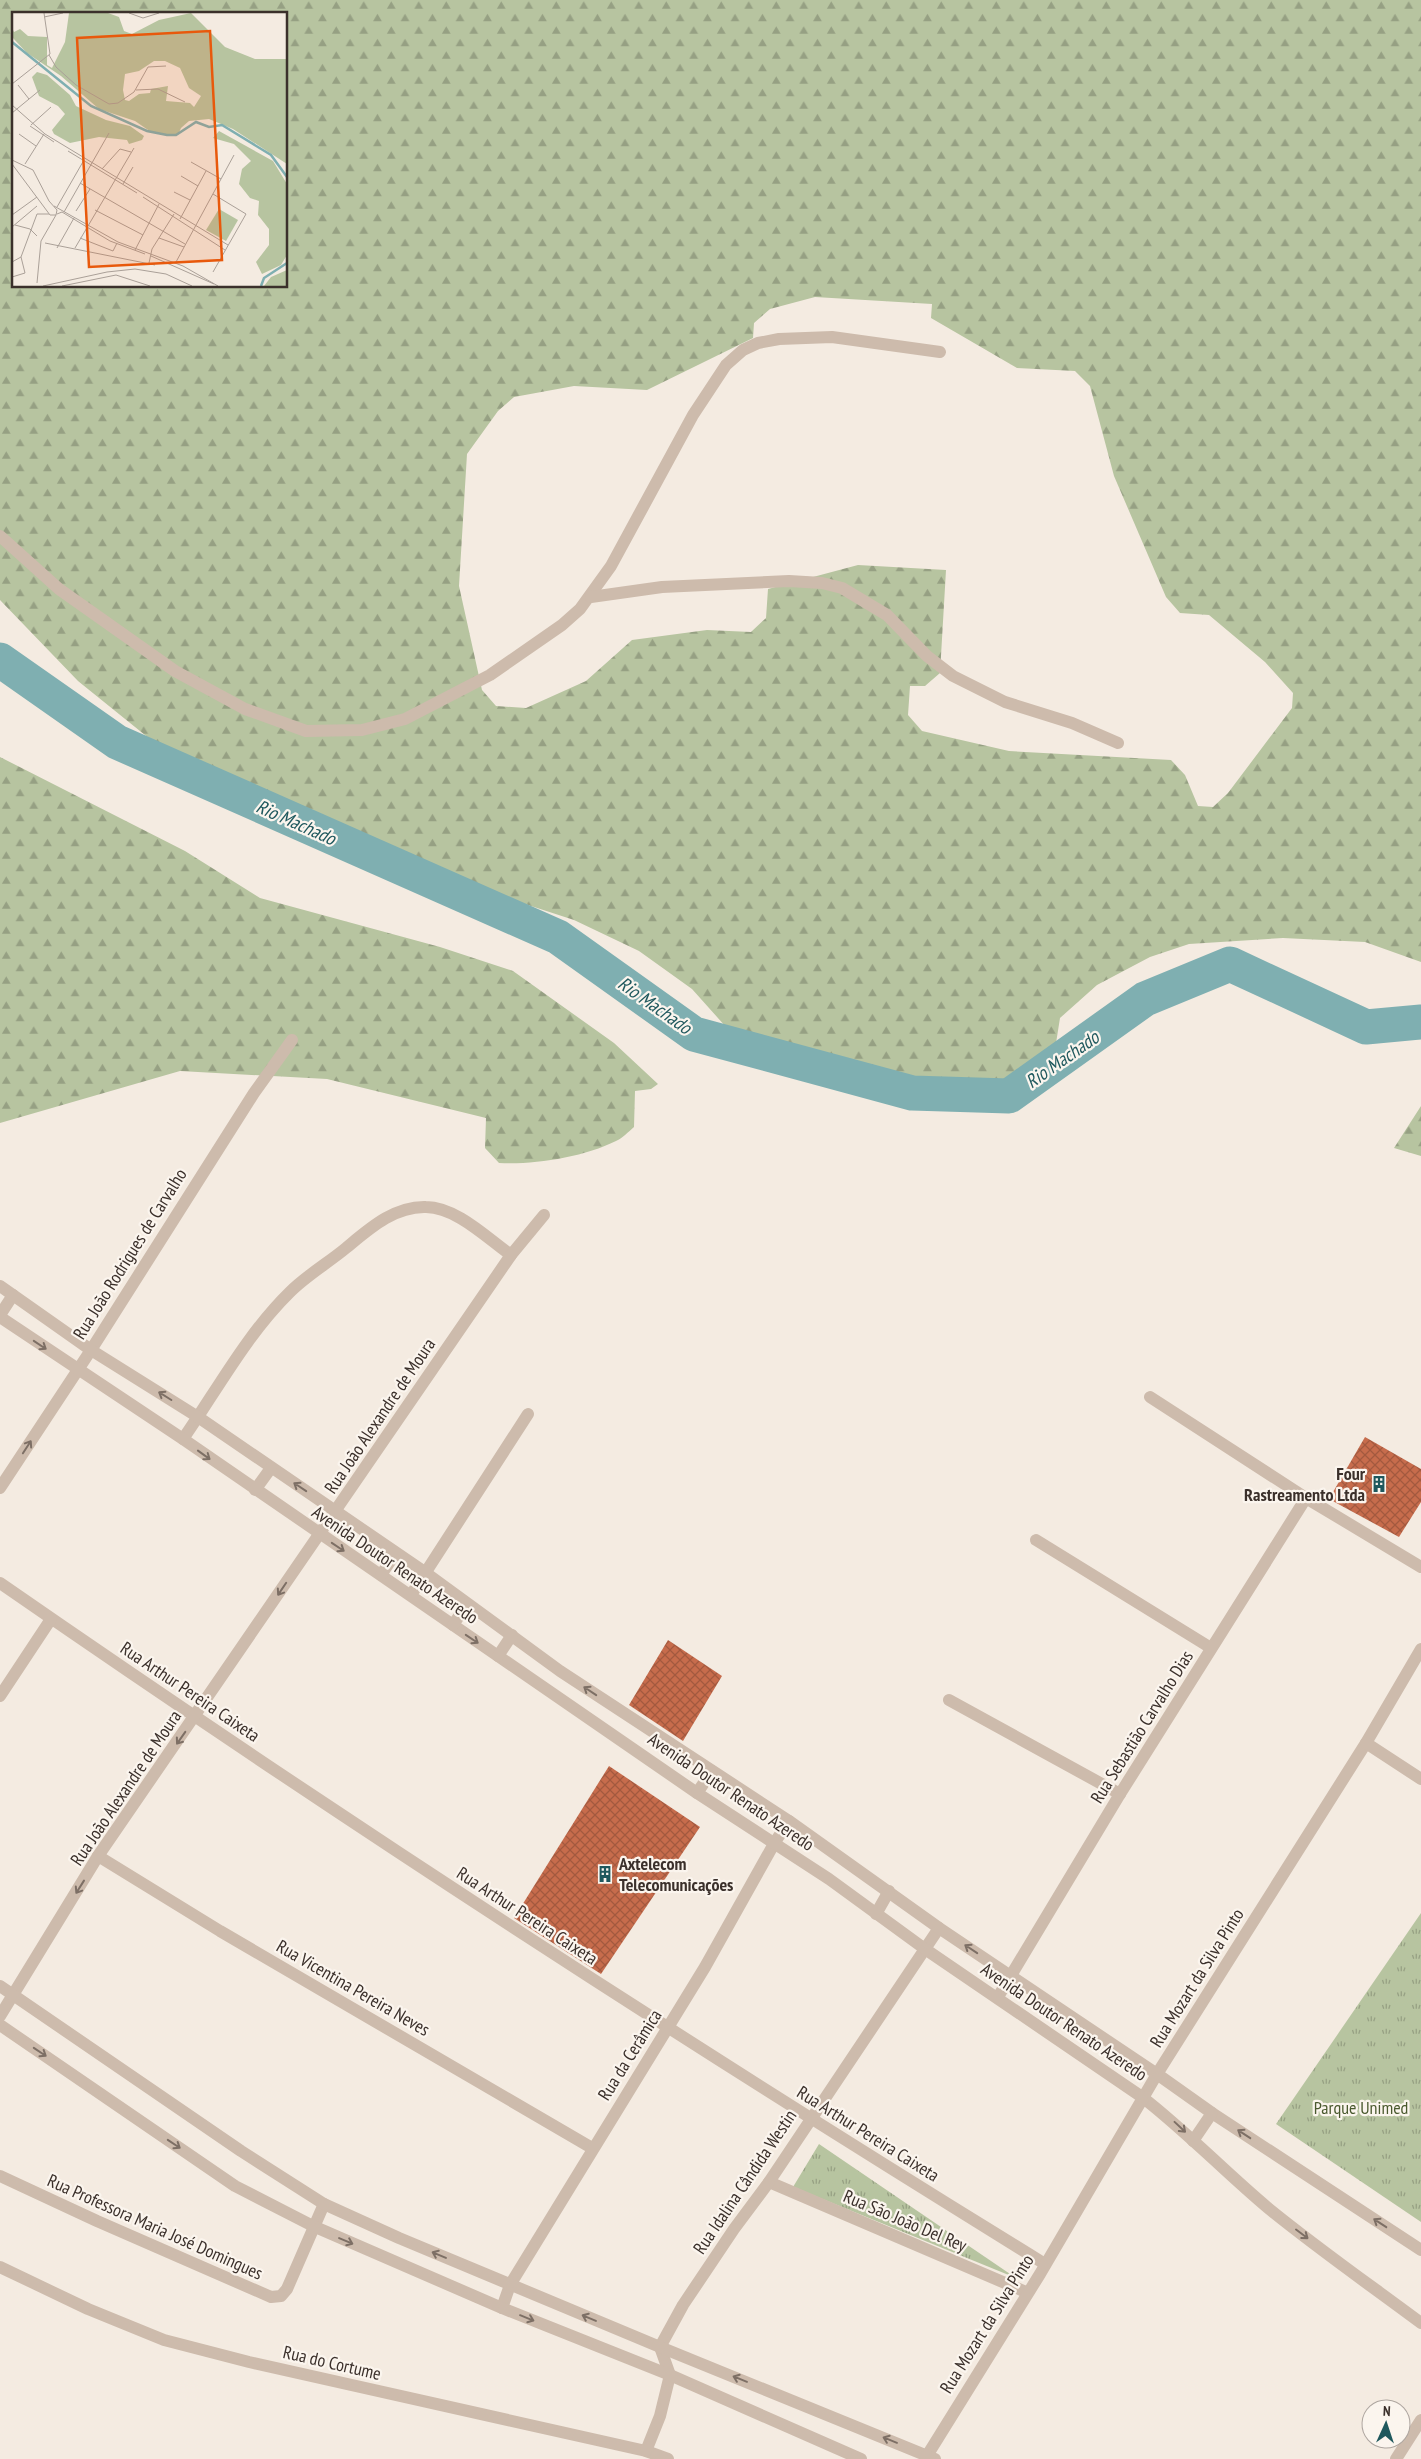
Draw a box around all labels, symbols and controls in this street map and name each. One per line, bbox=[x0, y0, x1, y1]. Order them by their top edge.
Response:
inset map bbox=[12, 12, 288, 288]
water label: Rio Machado bbox=[253, 794, 341, 851]
water label: Rio Machado bbox=[614, 971, 698, 1040]
water label: Rio Machado bbox=[1021, 1024, 1105, 1093]
street label: Rua João Rodrigues de Carvalho bbox=[68, 1164, 192, 1343]
street label: Rua João Alexandre de Moura bbox=[319, 1334, 440, 1498]
one-way arrow bbox=[33, 1340, 47, 1350]
one-way arrow bbox=[158, 1391, 172, 1402]
one-way arrow bbox=[22, 1440, 32, 1454]
one-way arrow bbox=[197, 1450, 211, 1460]
place label: Four Rastreamento Ltda bbox=[1244, 1462, 1366, 1506]
building icon: Four Rastreamento Ltda bbox=[1369, 1474, 1389, 1494]
one-way arrow bbox=[293, 1482, 307, 1492]
street label: Avenida Doutor Renato Azeredo bbox=[308, 1500, 483, 1629]
one-way arrow bbox=[331, 1542, 345, 1552]
one-way arrow bbox=[277, 1582, 287, 1596]
one-way arrow bbox=[465, 1634, 479, 1644]
street label: Rua Arthur Pereira Caixeta bbox=[116, 1636, 264, 1747]
street label: Rua Sebastião Carvalho Dias bbox=[1085, 1646, 1198, 1807]
one-way arrow bbox=[584, 1686, 598, 1696]
street label: Rua João Alexandre de Moura bbox=[65, 1706, 186, 1870]
street label: Avenida Doutor Renato Azeredo bbox=[644, 1727, 819, 1856]
one-way arrow bbox=[176, 1731, 186, 1745]
place label: Axtelecom Telecomunicações bbox=[618, 1852, 733, 1896]
street label: Rua Arthur Pereira Caixeta bbox=[453, 1861, 602, 1970]
building icon: Axtelecom Telecomunicações bbox=[595, 1864, 615, 1884]
one-way arrow bbox=[74, 1879, 84, 1893]
street label: Rua Mozart da Silva Pinto bbox=[1145, 1904, 1249, 2051]
street label: Rua Vicentina Pereira Neves bbox=[273, 1934, 434, 2041]
one-way arrow bbox=[964, 1944, 978, 1954]
street label: Avenida Doutor Renato Azeredo bbox=[977, 1957, 1152, 2086]
street label: Rua da Cerâmica bbox=[593, 2005, 667, 2104]
one-way arrow bbox=[33, 2047, 47, 2057]
street label: Rua Arthur Pereira Caixeta bbox=[793, 2081, 944, 2187]
park label: Parque Unimed bbox=[1314, 2096, 1408, 2119]
street label: Rua Idalina Cândida Westin bbox=[688, 2105, 801, 2258]
one-way arrow bbox=[1173, 2122, 1186, 2133]
one-way arrow bbox=[1238, 2129, 1252, 2139]
one-way arrow bbox=[167, 2139, 181, 2149]
street label: Rua Professora Maria José Domingues bbox=[44, 2169, 266, 2284]
street label: Rua São João Del Rey bbox=[840, 2184, 970, 2257]
one-way arrow bbox=[1374, 2218, 1388, 2228]
one-way arrow bbox=[1295, 2228, 1308, 2239]
one-way arrow bbox=[338, 2236, 353, 2246]
one-way arrow bbox=[432, 2250, 447, 2260]
street label: Rua Mozart da Silva Pinto bbox=[935, 2250, 1039, 2397]
one-way arrow bbox=[582, 2313, 597, 2322]
one-way arrow bbox=[520, 2315, 535, 2324]
street label: Rua do Cortume bbox=[281, 2340, 383, 2385]
one-way arrow bbox=[732, 2374, 747, 2383]
north arrow bbox=[1361, 2399, 1411, 2449]
text: N bbox=[1382, 2402, 1391, 2420]
one-way arrow bbox=[883, 2435, 898, 2444]

